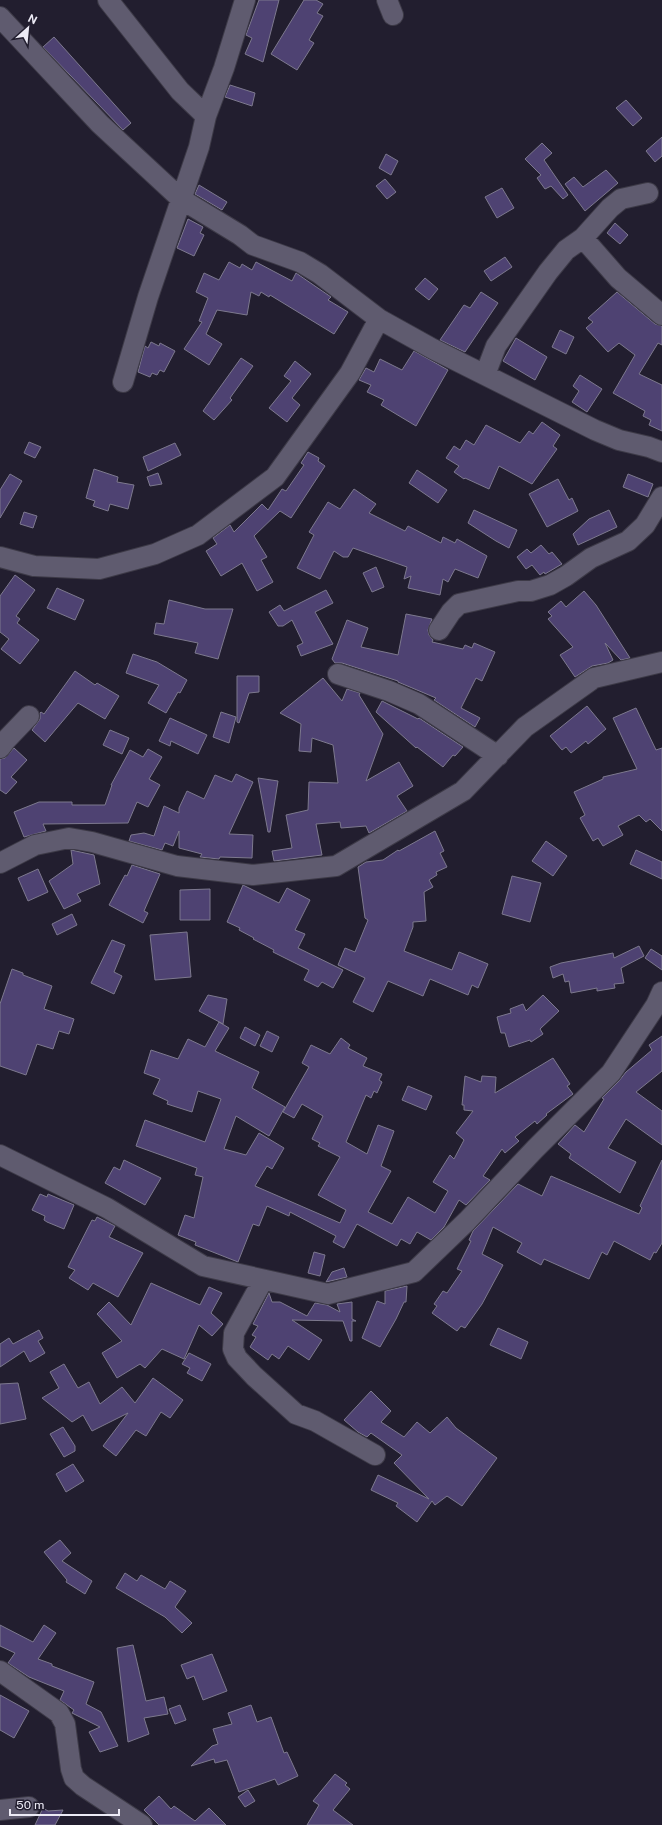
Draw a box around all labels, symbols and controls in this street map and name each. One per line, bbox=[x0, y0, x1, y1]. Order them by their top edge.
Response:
north arrow bbox=[8, 8, 48, 48]
text: N bbox=[26, 12, 39, 26]
scale bar bbox=[10, 1791, 119, 1817]
text: 50 m bbox=[16, 1798, 44, 1812]

